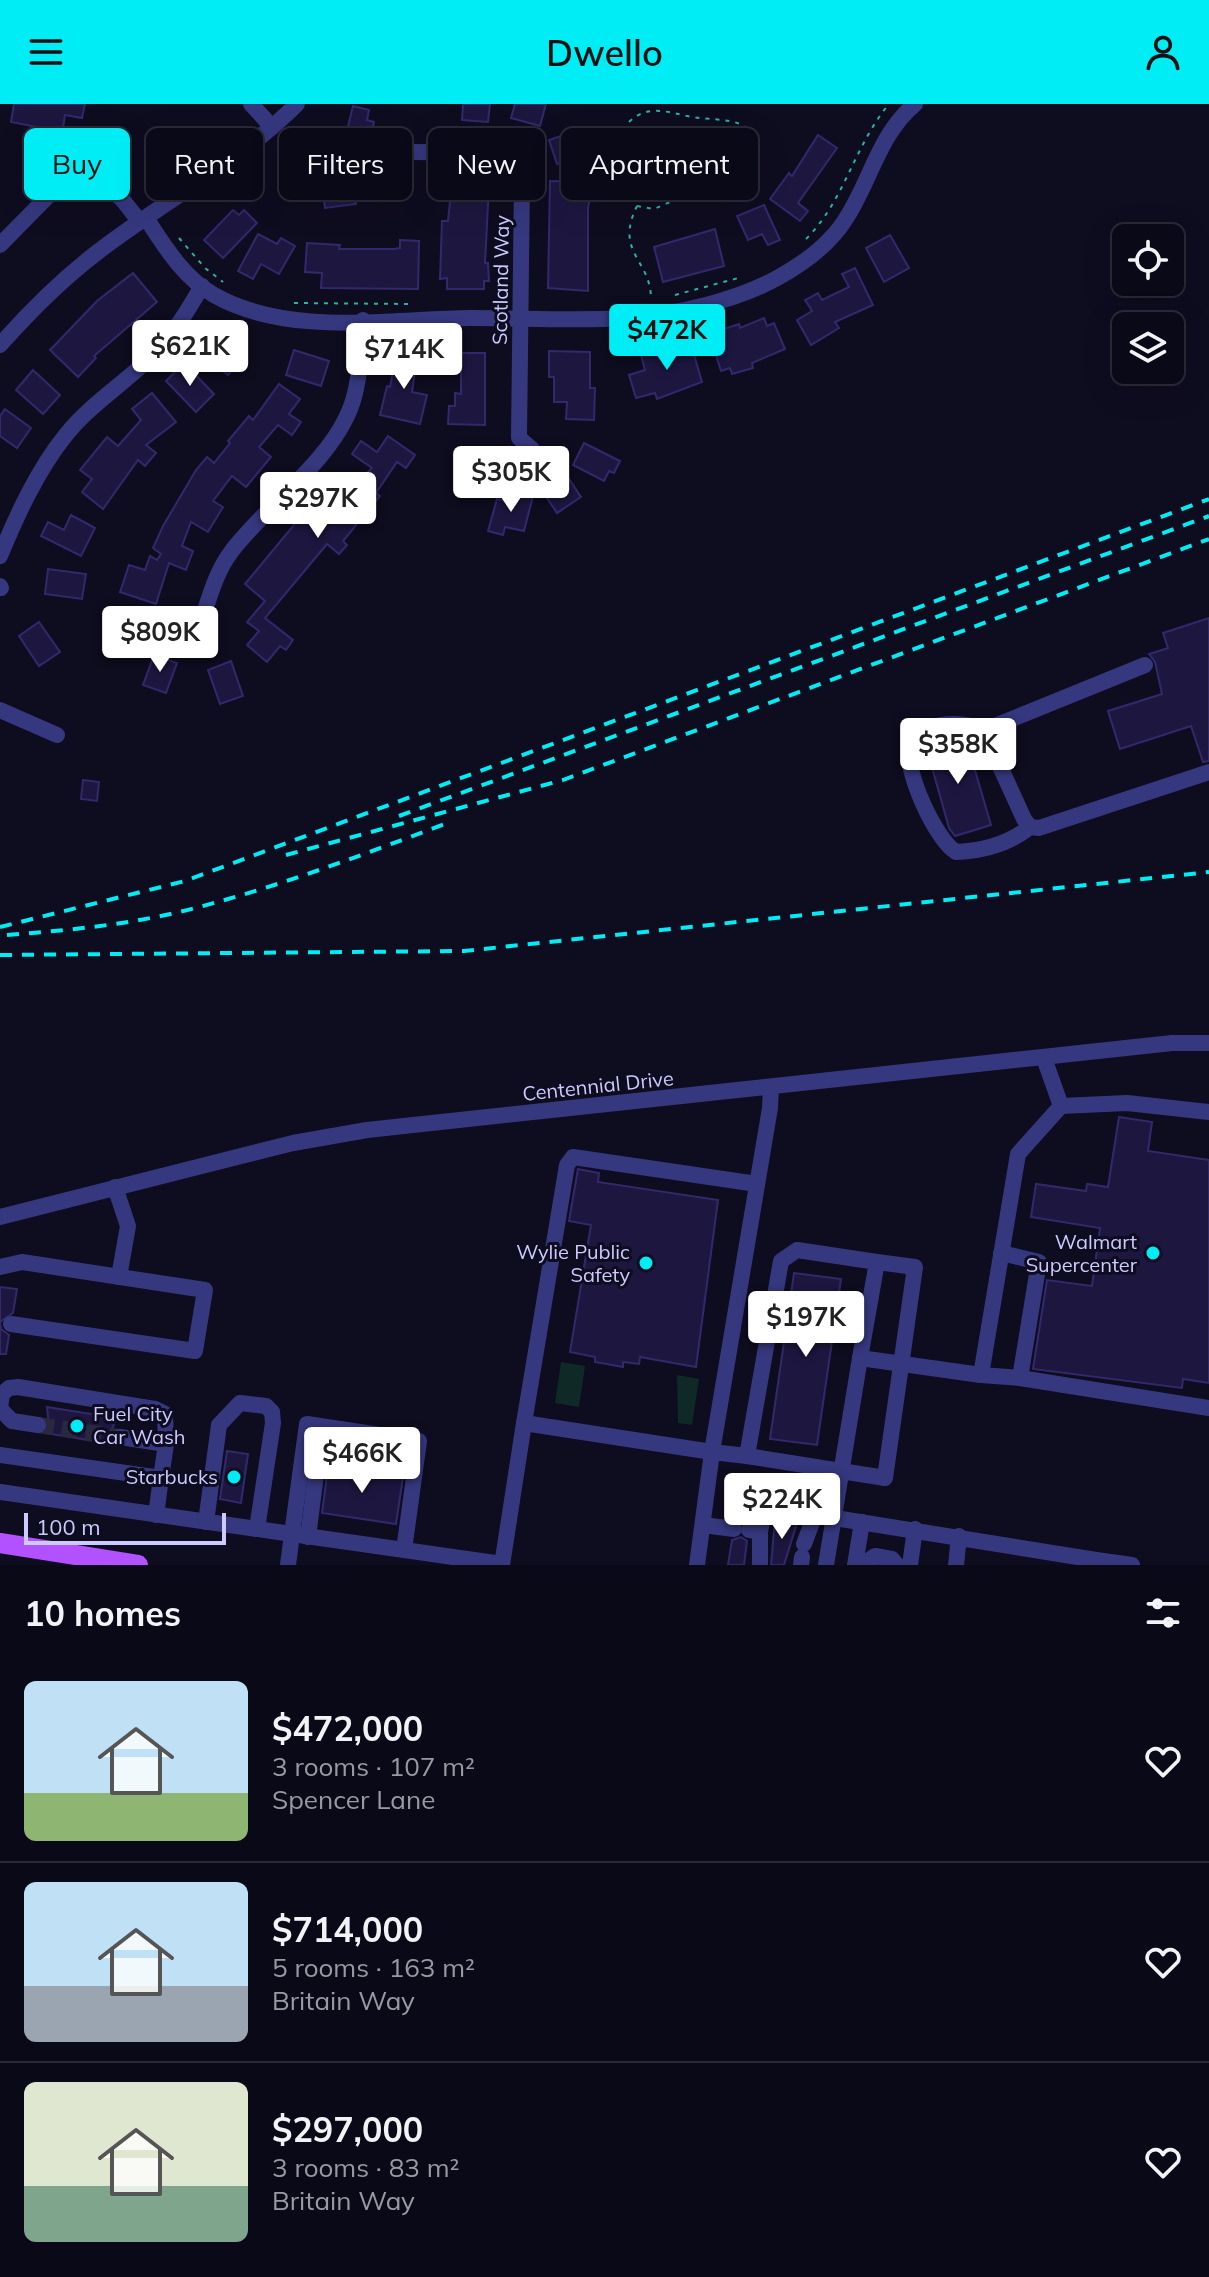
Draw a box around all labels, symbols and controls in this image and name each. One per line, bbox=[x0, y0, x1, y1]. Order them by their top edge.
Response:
icon: menu bbox=[24, 30, 68, 74]
text: Dwello bbox=[546, 30, 663, 75]
icon: person bbox=[1141, 30, 1185, 74]
chip: Buy bbox=[24, 128, 130, 200]
chip: Rent bbox=[146, 128, 263, 200]
chip: Filters bbox=[279, 128, 412, 200]
chip: New bbox=[428, 128, 545, 200]
chip: Apartment bbox=[561, 128, 758, 200]
street label: Scotland Way bbox=[487, 215, 514, 345]
map controls bbox=[1112, 224, 1184, 384]
button: locate bbox=[1112, 224, 1184, 296]
pin: $472K bbox=[611, 304, 723, 372]
button: layers bbox=[1112, 312, 1184, 384]
text: $472K bbox=[627, 313, 707, 346]
pin: $621K bbox=[134, 320, 246, 388]
pin: $714K bbox=[348, 323, 460, 391]
text: $621K bbox=[150, 329, 230, 362]
text: $714K bbox=[364, 332, 444, 365]
pin: $305K bbox=[455, 446, 567, 514]
text: $305K bbox=[471, 455, 551, 488]
pin: $297K bbox=[262, 472, 374, 540]
text: $297K bbox=[278, 481, 358, 514]
pin: $809K bbox=[104, 606, 216, 674]
text: $809K bbox=[120, 615, 200, 648]
pin: $358K bbox=[902, 718, 1014, 786]
text: $358K bbox=[918, 727, 998, 760]
street label: Centennial Drive bbox=[521, 1065, 675, 1106]
place label: Walmart Supercenter bbox=[1026, 1229, 1138, 1277]
place label: Wylie Public Safety bbox=[516, 1239, 630, 1287]
marker: Walmart Supercenter bbox=[1144, 1244, 1162, 1262]
marker: Wylie Public Safety bbox=[637, 1254, 655, 1272]
pin: $197K bbox=[750, 1291, 862, 1359]
text: $197K bbox=[766, 1300, 846, 1333]
place label: Fuel City Car Wash bbox=[93, 1401, 186, 1449]
marker: Fuel City Car Wash bbox=[68, 1417, 86, 1435]
pin: $466K bbox=[306, 1427, 418, 1495]
text: $466K bbox=[322, 1436, 402, 1469]
place label: Starbucks bbox=[126, 1464, 218, 1489]
marker: Starbucks bbox=[225, 1468, 243, 1486]
pin: $224K bbox=[726, 1473, 838, 1541]
text: $224K bbox=[742, 1482, 822, 1515]
scale bar bbox=[24, 1509, 226, 1545]
text: 100 m bbox=[36, 1513, 101, 1541]
icon: filters bbox=[1141, 1591, 1185, 1635]
text: 10 homes bbox=[24, 1592, 181, 1635]
text: $472,000 bbox=[272, 1707, 423, 1750]
icon: home bbox=[88, 1713, 184, 1809]
icon: heart bbox=[1141, 1739, 1185, 1783]
text: 3 rooms · 107 m² bbox=[272, 1750, 475, 1783]
text: Spencer Lane bbox=[272, 1783, 435, 1816]
text: $714,000 bbox=[272, 1908, 423, 1951]
icon: home bbox=[88, 1914, 184, 2010]
icon: heart bbox=[1141, 1940, 1185, 1984]
text: 5 rooms · 163 m² bbox=[272, 1951, 475, 1984]
text: Britain Way bbox=[272, 1984, 415, 2017]
text: $297,000 bbox=[272, 2108, 423, 2151]
icon: home bbox=[88, 2114, 184, 2210]
icon: heart bbox=[1141, 2140, 1185, 2184]
text: 3 rooms · 83 m² bbox=[272, 2151, 459, 2184]
text: Britain Way bbox=[272, 2184, 415, 2217]

